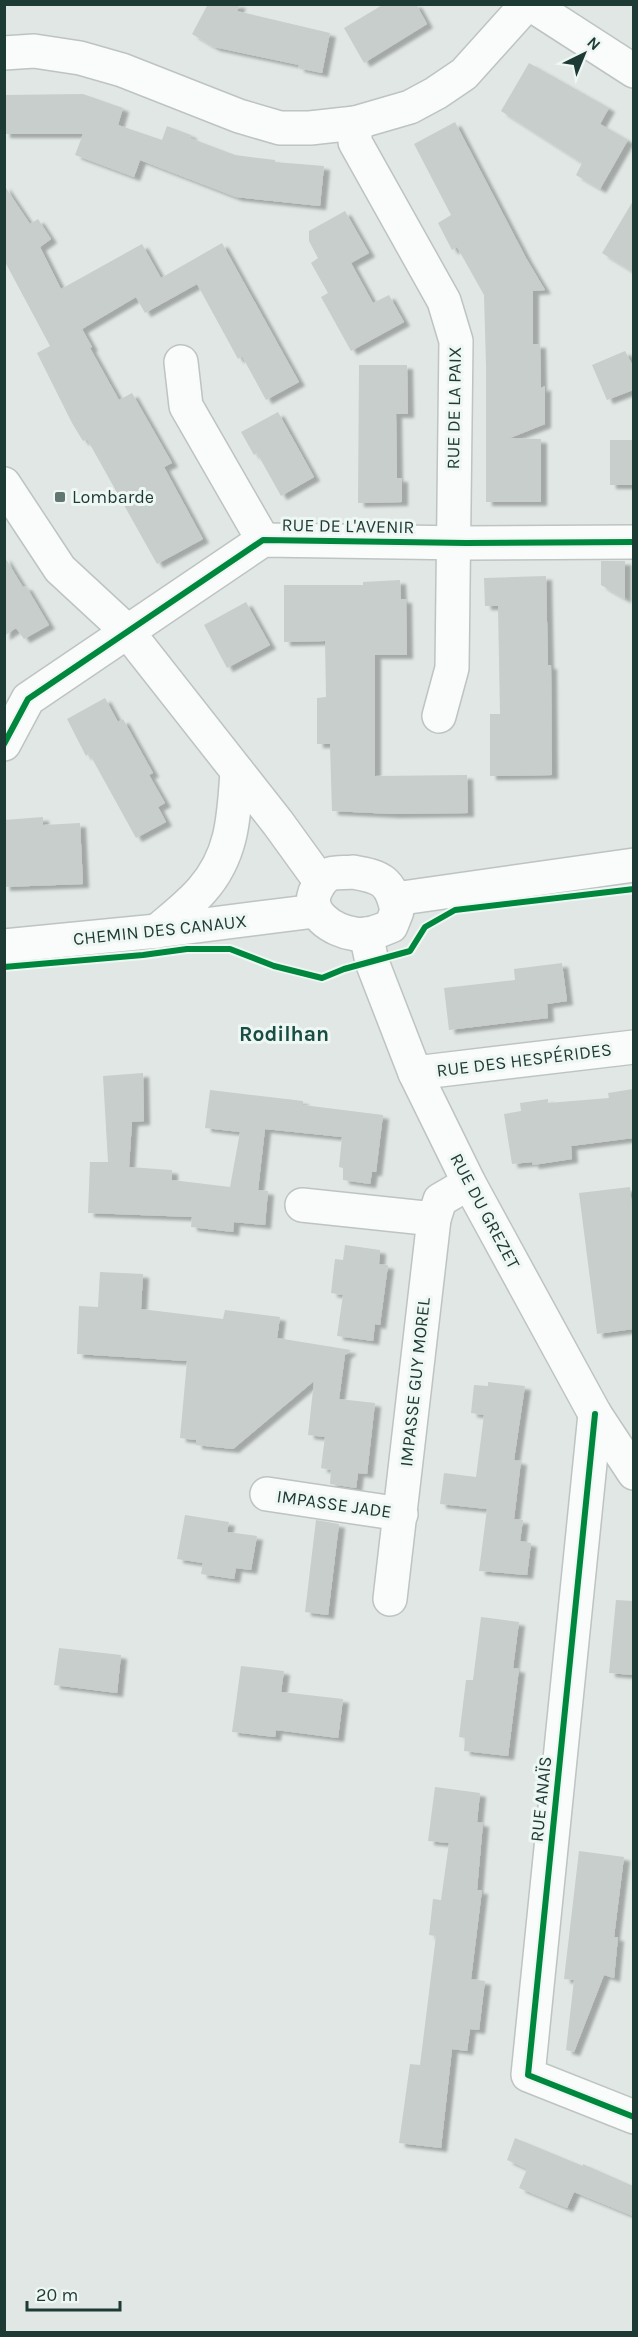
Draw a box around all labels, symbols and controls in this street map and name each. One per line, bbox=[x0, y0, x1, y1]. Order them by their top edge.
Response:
north arrow bbox=[554, 24, 614, 84]
text: N bbox=[583, 33, 605, 54]
street label: RUE DE LA PAIX bbox=[442, 346, 466, 470]
place label: Lombarde bbox=[72, 486, 154, 508]
marker: Lombarde bbox=[53, 490, 67, 504]
street label: RUE DE L'AVENIR bbox=[281, 514, 415, 538]
street label: CHEMIN DES CANAUX bbox=[72, 910, 248, 950]
district label: Rodilhan bbox=[239, 1022, 329, 1046]
street label: RUE DES HESPÉRIDES bbox=[435, 1037, 613, 1082]
street label: RUE DU GREZET bbox=[445, 1150, 525, 1272]
street label: IMPASSE GUY MOREL bbox=[395, 1296, 435, 1468]
street label: IMPASSE JADE bbox=[275, 1485, 393, 1523]
street label: RUE ANAÏS bbox=[526, 1755, 556, 1843]
scale bar bbox=[27, 2274, 120, 2312]
text: 20 m bbox=[36, 2284, 78, 2306]

